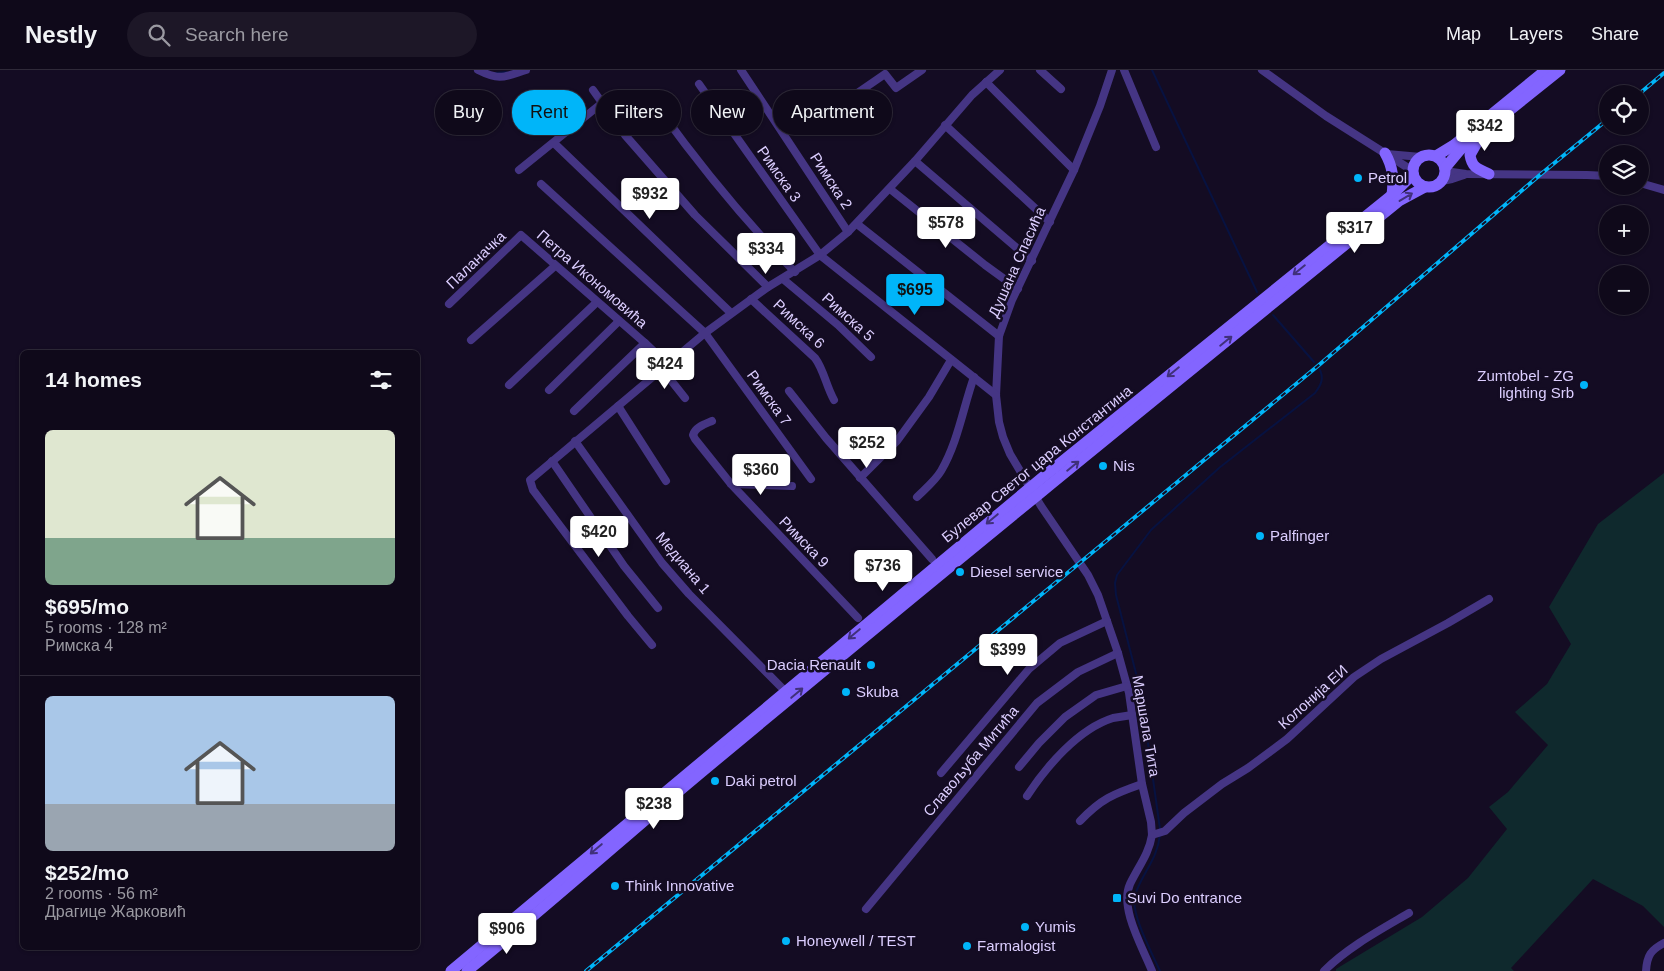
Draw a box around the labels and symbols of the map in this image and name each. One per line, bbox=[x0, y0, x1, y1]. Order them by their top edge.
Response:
pin: $342 bbox=[1455, 109, 1515, 152]
street label: Римска 3 bbox=[754, 143, 805, 205]
street label: Римска 2 bbox=[807, 149, 856, 212]
place label: Petrol bbox=[1368, 169, 1407, 186]
marker: Petrol bbox=[1352, 172, 1364, 184]
pin: $932 bbox=[620, 178, 680, 220]
one-way arrow bbox=[1399, 192, 1413, 202]
street label: Душана Спасића bbox=[985, 203, 1049, 320]
pin: $578 bbox=[916, 206, 976, 249]
pin: $317 bbox=[1325, 212, 1385, 254]
street label: Петра Икономовића bbox=[534, 226, 651, 332]
street label: Паланачка bbox=[443, 227, 509, 292]
pin: $334 bbox=[736, 232, 796, 275]
one-way arrow bbox=[1293, 264, 1306, 275]
pin: $695 bbox=[885, 274, 945, 316]
street label: Римска 5 bbox=[819, 289, 878, 344]
street label: Римска 6 bbox=[770, 296, 829, 352]
one-way arrow bbox=[1220, 336, 1233, 347]
pin: $424 bbox=[635, 348, 695, 390]
one-way arrow bbox=[1167, 366, 1180, 377]
street label: Римска 7 bbox=[744, 367, 795, 429]
place label: Zumtobel - ZG lighting Srb bbox=[1477, 367, 1574, 401]
marker: Zumtobel - ZG lighting Srb bbox=[1578, 379, 1590, 391]
street label: Булевар Светог цара Константина bbox=[938, 381, 1136, 546]
pin: $252 bbox=[837, 426, 897, 469]
pin: $360 bbox=[731, 454, 791, 496]
place label: Nis bbox=[1113, 457, 1135, 474]
marker: Nis bbox=[1097, 460, 1109, 472]
one-way arrow bbox=[1067, 461, 1080, 472]
street label: Римска 9 bbox=[776, 513, 833, 571]
one-way arrow bbox=[986, 514, 999, 525]
pin: $420 bbox=[569, 516, 629, 558]
place label: Palfinger bbox=[1270, 527, 1329, 544]
street label: Медиана 1 bbox=[653, 528, 714, 597]
marker: Palfinger bbox=[1254, 530, 1266, 542]
pin: $736 bbox=[853, 550, 913, 592]
place label: Diesel service bbox=[970, 563, 1063, 580]
marker: Diesel service bbox=[954, 566, 966, 578]
one-way arrow bbox=[847, 628, 860, 640]
pin: $399 bbox=[978, 634, 1038, 676]
place label: Dacia Renault bbox=[767, 656, 862, 673]
marker: Dacia Renault bbox=[865, 659, 877, 671]
street label: Колонија ЕИ bbox=[1275, 661, 1351, 732]
street label: Маршала Тита bbox=[1129, 674, 1164, 779]
place label: Skuba bbox=[856, 683, 899, 700]
marker: Skuba bbox=[840, 686, 852, 698]
one-way arrow bbox=[790, 688, 803, 699]
street label: Славољуба Митића bbox=[919, 702, 1022, 819]
place label: Daki petrol bbox=[725, 772, 797, 789]
marker: Daki petrol bbox=[709, 775, 721, 787]
pin: $238 bbox=[624, 788, 684, 830]
one-way arrow bbox=[590, 844, 603, 855]
place label: Think Innovative bbox=[625, 877, 734, 894]
marker: Think Innovative bbox=[609, 880, 621, 892]
place label: Suvi Do entrance bbox=[1127, 889, 1242, 906]
marker: Suvi Do entrance bbox=[1111, 892, 1123, 904]
pin: $906 bbox=[477, 912, 537, 955]
place label: Yumis bbox=[1035, 918, 1076, 935]
marker: Yumis bbox=[1019, 921, 1031, 933]
place label: Honeywell / TEST bbox=[796, 932, 916, 949]
marker: Honeywell / TEST bbox=[780, 935, 792, 947]
place label: Farmalogist bbox=[977, 937, 1056, 954]
marker: Farmalogist bbox=[961, 940, 973, 952]

